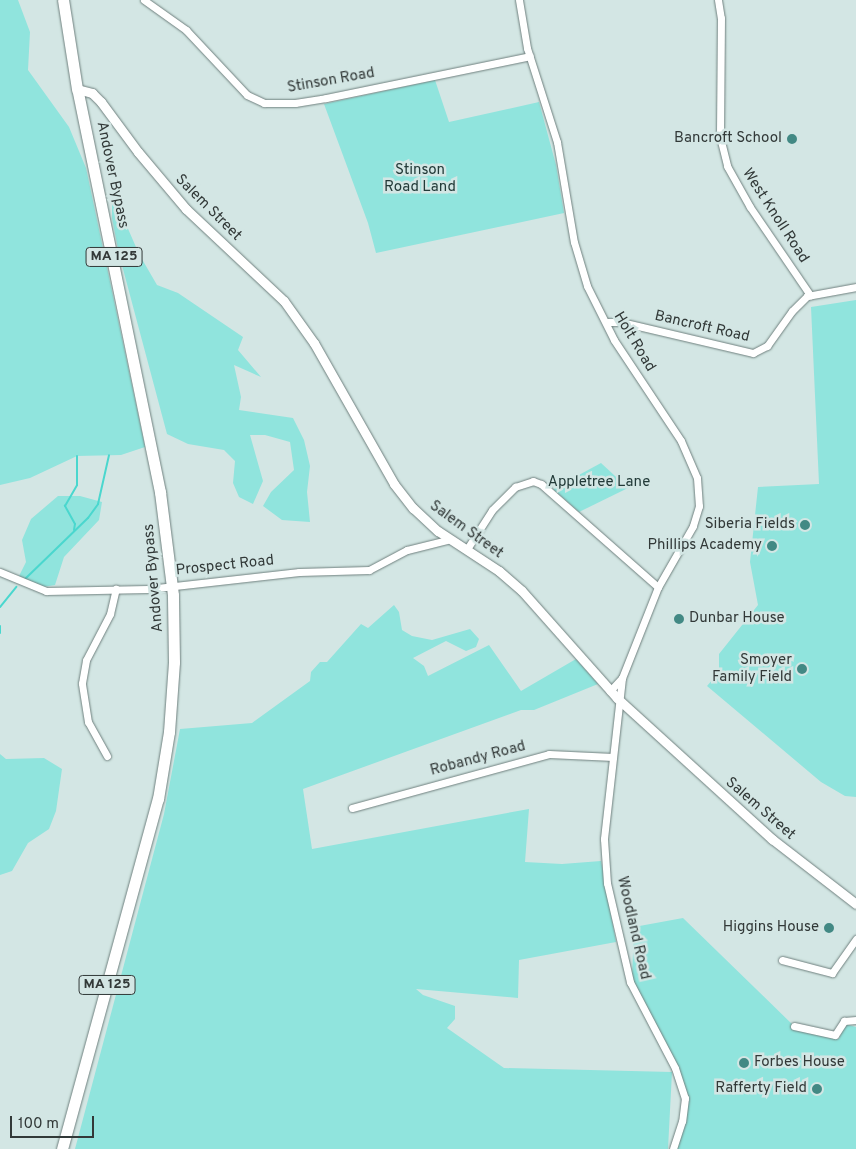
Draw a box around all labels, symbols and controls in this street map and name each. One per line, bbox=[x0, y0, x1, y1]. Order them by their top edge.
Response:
street label: Stinson Road bbox=[286, 64, 376, 98]
street label: Andover Bypass bbox=[92, 120, 132, 230]
place label: Bancroft School bbox=[674, 130, 782, 148]
marker: Bancroft School bbox=[786, 133, 798, 145]
park label: Stinson Road Land bbox=[384, 161, 456, 196]
street label: West Knoll Road bbox=[738, 165, 812, 267]
street label: Salem Street bbox=[171, 171, 245, 245]
road number: MA 125 bbox=[85, 246, 143, 268]
street label: Bancroft Road bbox=[653, 307, 751, 347]
street label: Holt Road bbox=[609, 309, 659, 375]
park label: Appletree Lane bbox=[548, 474, 650, 492]
street label: Salem Street bbox=[426, 497, 506, 563]
place label: Siberia Fields bbox=[705, 516, 795, 534]
marker: Siberia Fields bbox=[799, 519, 811, 531]
street label: Andover Bypass bbox=[140, 523, 168, 633]
place label: Phillips Academy bbox=[647, 537, 762, 555]
marker: Phillips Academy bbox=[766, 540, 778, 552]
street label: Prospect Road bbox=[175, 552, 275, 580]
place label: Dunbar House bbox=[689, 610, 785, 628]
marker: Dunbar House bbox=[673, 613, 685, 625]
place label: Smoyer Family Field bbox=[712, 651, 792, 686]
marker: Smoyer Family Field bbox=[796, 663, 808, 675]
street label: Robandy Road bbox=[428, 738, 528, 780]
street label: Salem Street bbox=[721, 774, 799, 844]
street label: Woodland Road bbox=[612, 875, 654, 981]
place label: Higgins House bbox=[723, 919, 819, 937]
marker: Higgins House bbox=[823, 922, 835, 934]
road number: MA 125 bbox=[78, 974, 136, 996]
place label: Forbes House bbox=[754, 1054, 845, 1072]
marker: Forbes House bbox=[738, 1057, 750, 1069]
place label: Rafferty Field bbox=[715, 1080, 807, 1098]
marker: Rafferty Field bbox=[811, 1083, 823, 1095]
scale bar bbox=[12, 1106, 96, 1138]
text: 100 m bbox=[18, 1115, 59, 1134]

